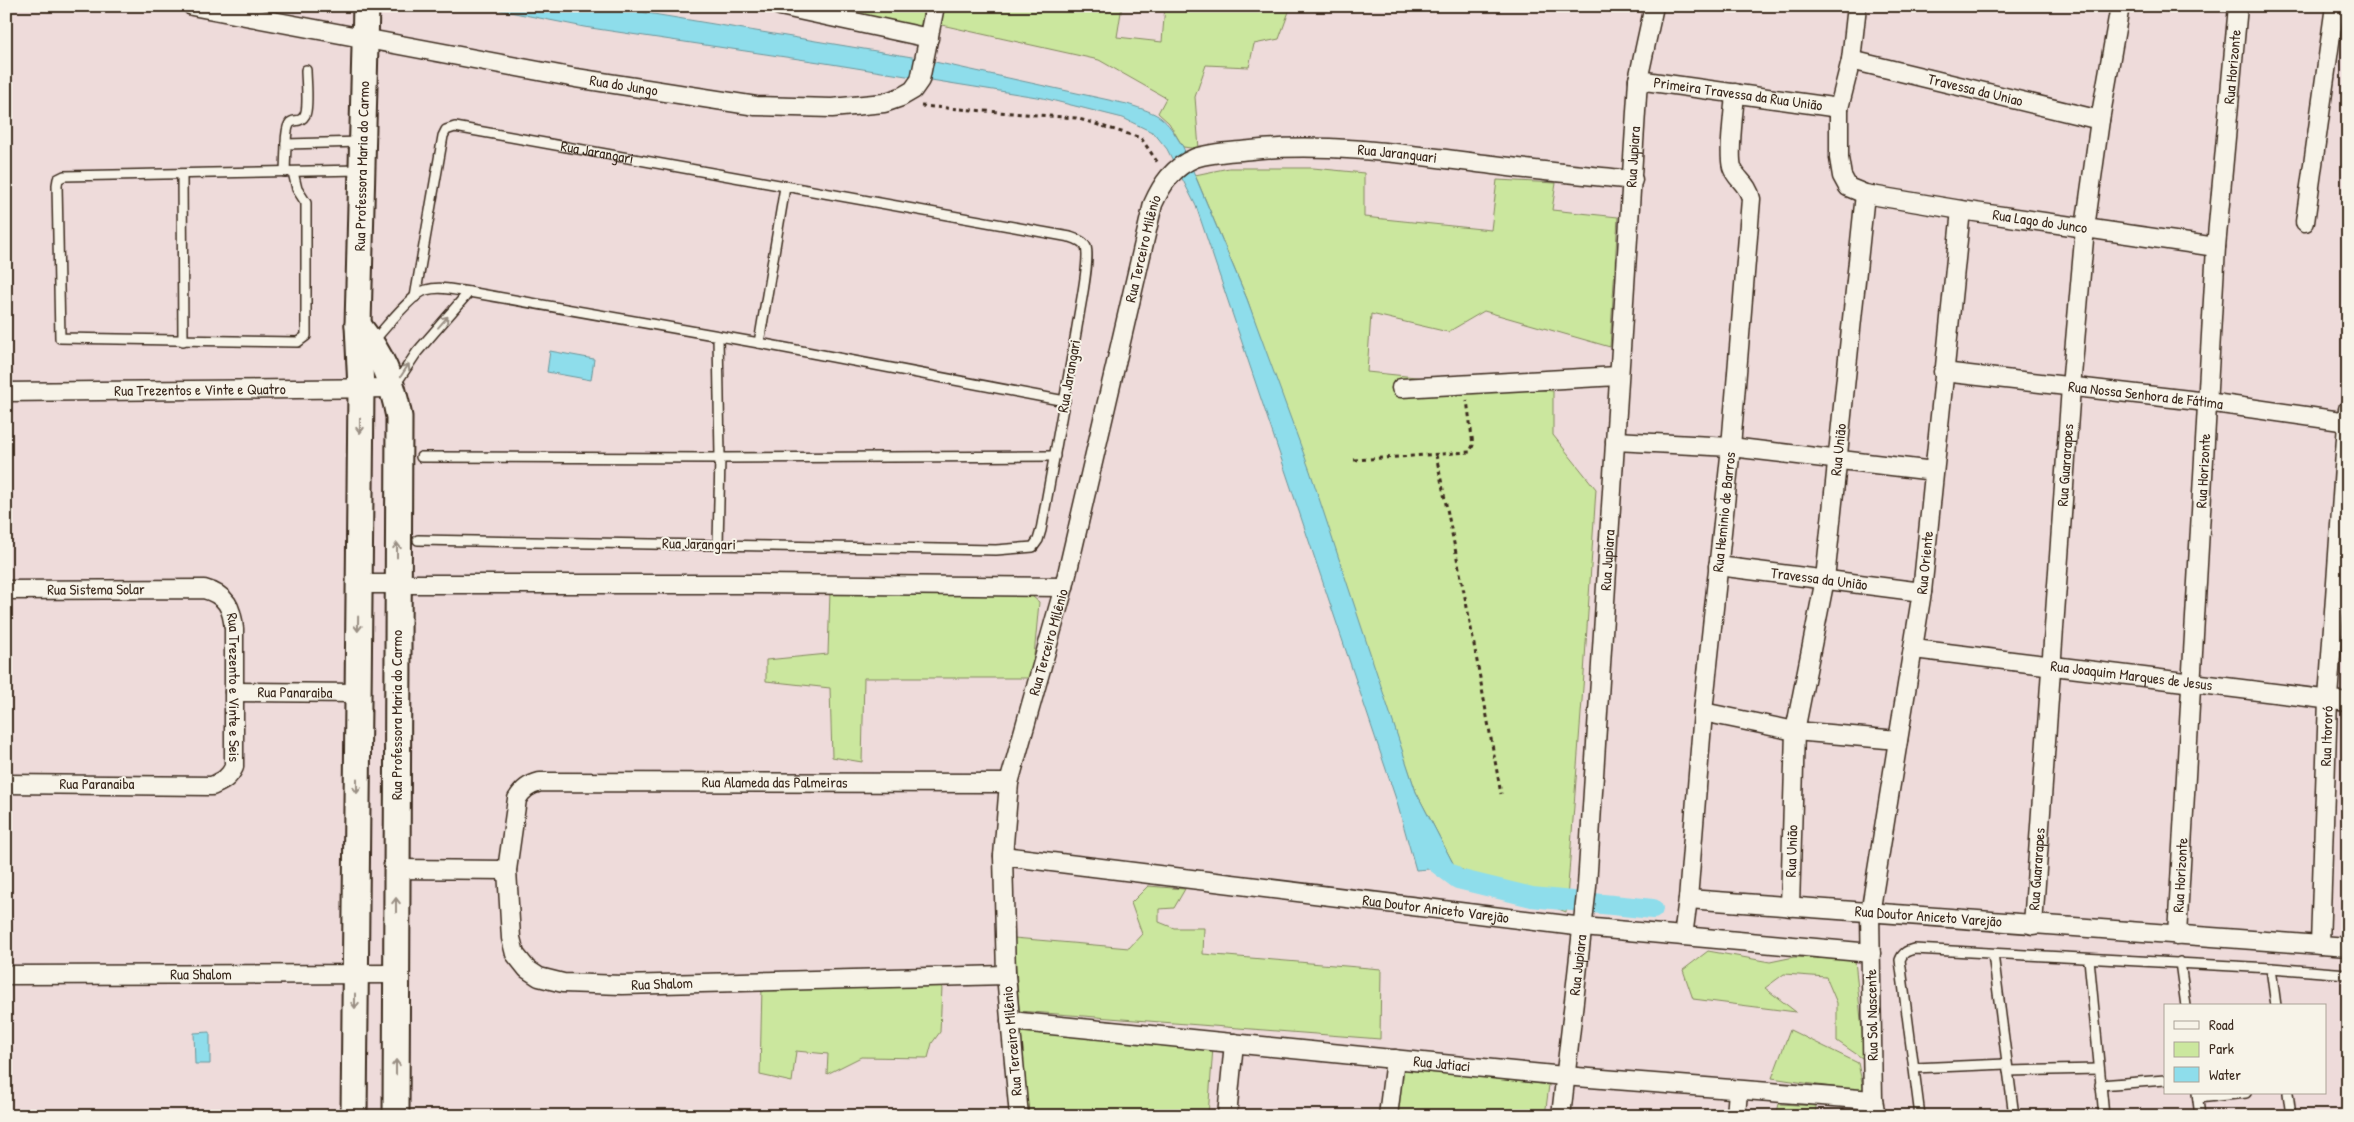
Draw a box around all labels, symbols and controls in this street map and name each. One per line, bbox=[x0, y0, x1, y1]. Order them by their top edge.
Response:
street label: Rua Horizonte bbox=[2218, 29, 2246, 105]
street label: Travessa da Uniao bbox=[1926, 68, 2025, 111]
street label: Rua do Jungo bbox=[588, 69, 659, 101]
street label: Primeira Travessa da Rua União bbox=[1652, 71, 1824, 116]
street label: Rua Professora Maria do Carmo bbox=[349, 81, 374, 251]
street label: Rua Jupiara bbox=[1620, 126, 1645, 188]
street label: Rua Jarangari bbox=[559, 135, 635, 169]
street label: Rua Jaranguari bbox=[1357, 139, 1438, 168]
street label: Rua Terceiro Milênio bbox=[1120, 191, 1166, 304]
street label: Rua Lago do Junco bbox=[1991, 204, 2089, 238]
one-way arrow bbox=[438, 315, 449, 328]
street label: Rua Jarangari bbox=[1052, 338, 1085, 414]
one-way arrow bbox=[400, 363, 410, 377]
street label: Rua Nossa Senhora de Fátima bbox=[2067, 375, 2225, 414]
street label: Rua Trezentos e Vinte e Quatro bbox=[114, 378, 286, 401]
one-way arrow bbox=[355, 418, 365, 434]
street label: Rua União bbox=[1825, 422, 1851, 477]
street label: Rua Guararapes bbox=[2052, 423, 2078, 507]
street label: Rua Horizonte bbox=[2190, 433, 2215, 509]
street label: Rua Heminio de Barros bbox=[1707, 451, 1740, 573]
street label: Rua Jupiara bbox=[1595, 529, 1620, 591]
street label: Rua Oriente bbox=[1911, 530, 1938, 595]
street label: Rua Jarangari bbox=[662, 532, 736, 555]
one-way arrow bbox=[392, 542, 402, 558]
street label: Travessa da União bbox=[1770, 562, 1869, 595]
street label: Rua Sistema Solar bbox=[47, 578, 145, 600]
street label: Rua Terceiro Milênio bbox=[1023, 586, 1073, 698]
street label: Rua Trezento e Vinte e Seis bbox=[222, 611, 245, 762]
one-way arrow bbox=[353, 616, 363, 632]
street label: Rua Professora Maria do Carmo bbox=[386, 630, 407, 800]
street label: Rua Joaquim Marques de Jesus bbox=[2049, 655, 2214, 695]
street label: Rua Panaraiba bbox=[257, 681, 333, 703]
street label: Rua Itororó bbox=[2315, 705, 2338, 767]
street label: Rua Alameda das Palmeiras bbox=[702, 771, 848, 793]
street label: Rua Paranaiba bbox=[60, 773, 135, 794]
one-way arrow bbox=[352, 778, 362, 794]
street label: Rua União bbox=[1780, 824, 1802, 878]
street label: Rua Guararapes bbox=[2023, 827, 2050, 911]
street label: Rua Horizonte bbox=[2167, 837, 2192, 913]
street label: Rua Doutor Aniceto Varejão bbox=[1361, 889, 1510, 928]
one-way arrow bbox=[391, 897, 401, 913]
street label: Rua Doutor Aniceto Varejão bbox=[1854, 900, 2003, 932]
street label: Rua Jupiara bbox=[1564, 933, 1591, 996]
street label: Rua Shalom bbox=[170, 963, 232, 985]
street label: Rua Sol Nascente bbox=[1860, 969, 1883, 1061]
street label: Rua Shalom bbox=[631, 972, 693, 995]
street label: Rua Terceiro Milênio bbox=[996, 985, 1027, 1097]
one-way arrow bbox=[350, 993, 360, 1009]
legend bbox=[2164, 1004, 2326, 1094]
text: Road bbox=[2209, 1014, 2234, 1035]
text: Park bbox=[2209, 1038, 2234, 1059]
street label: Rua Jatiaci bbox=[1412, 1050, 1471, 1077]
one-way arrow bbox=[391, 1059, 401, 1076]
text: Water bbox=[2209, 1064, 2241, 1085]

